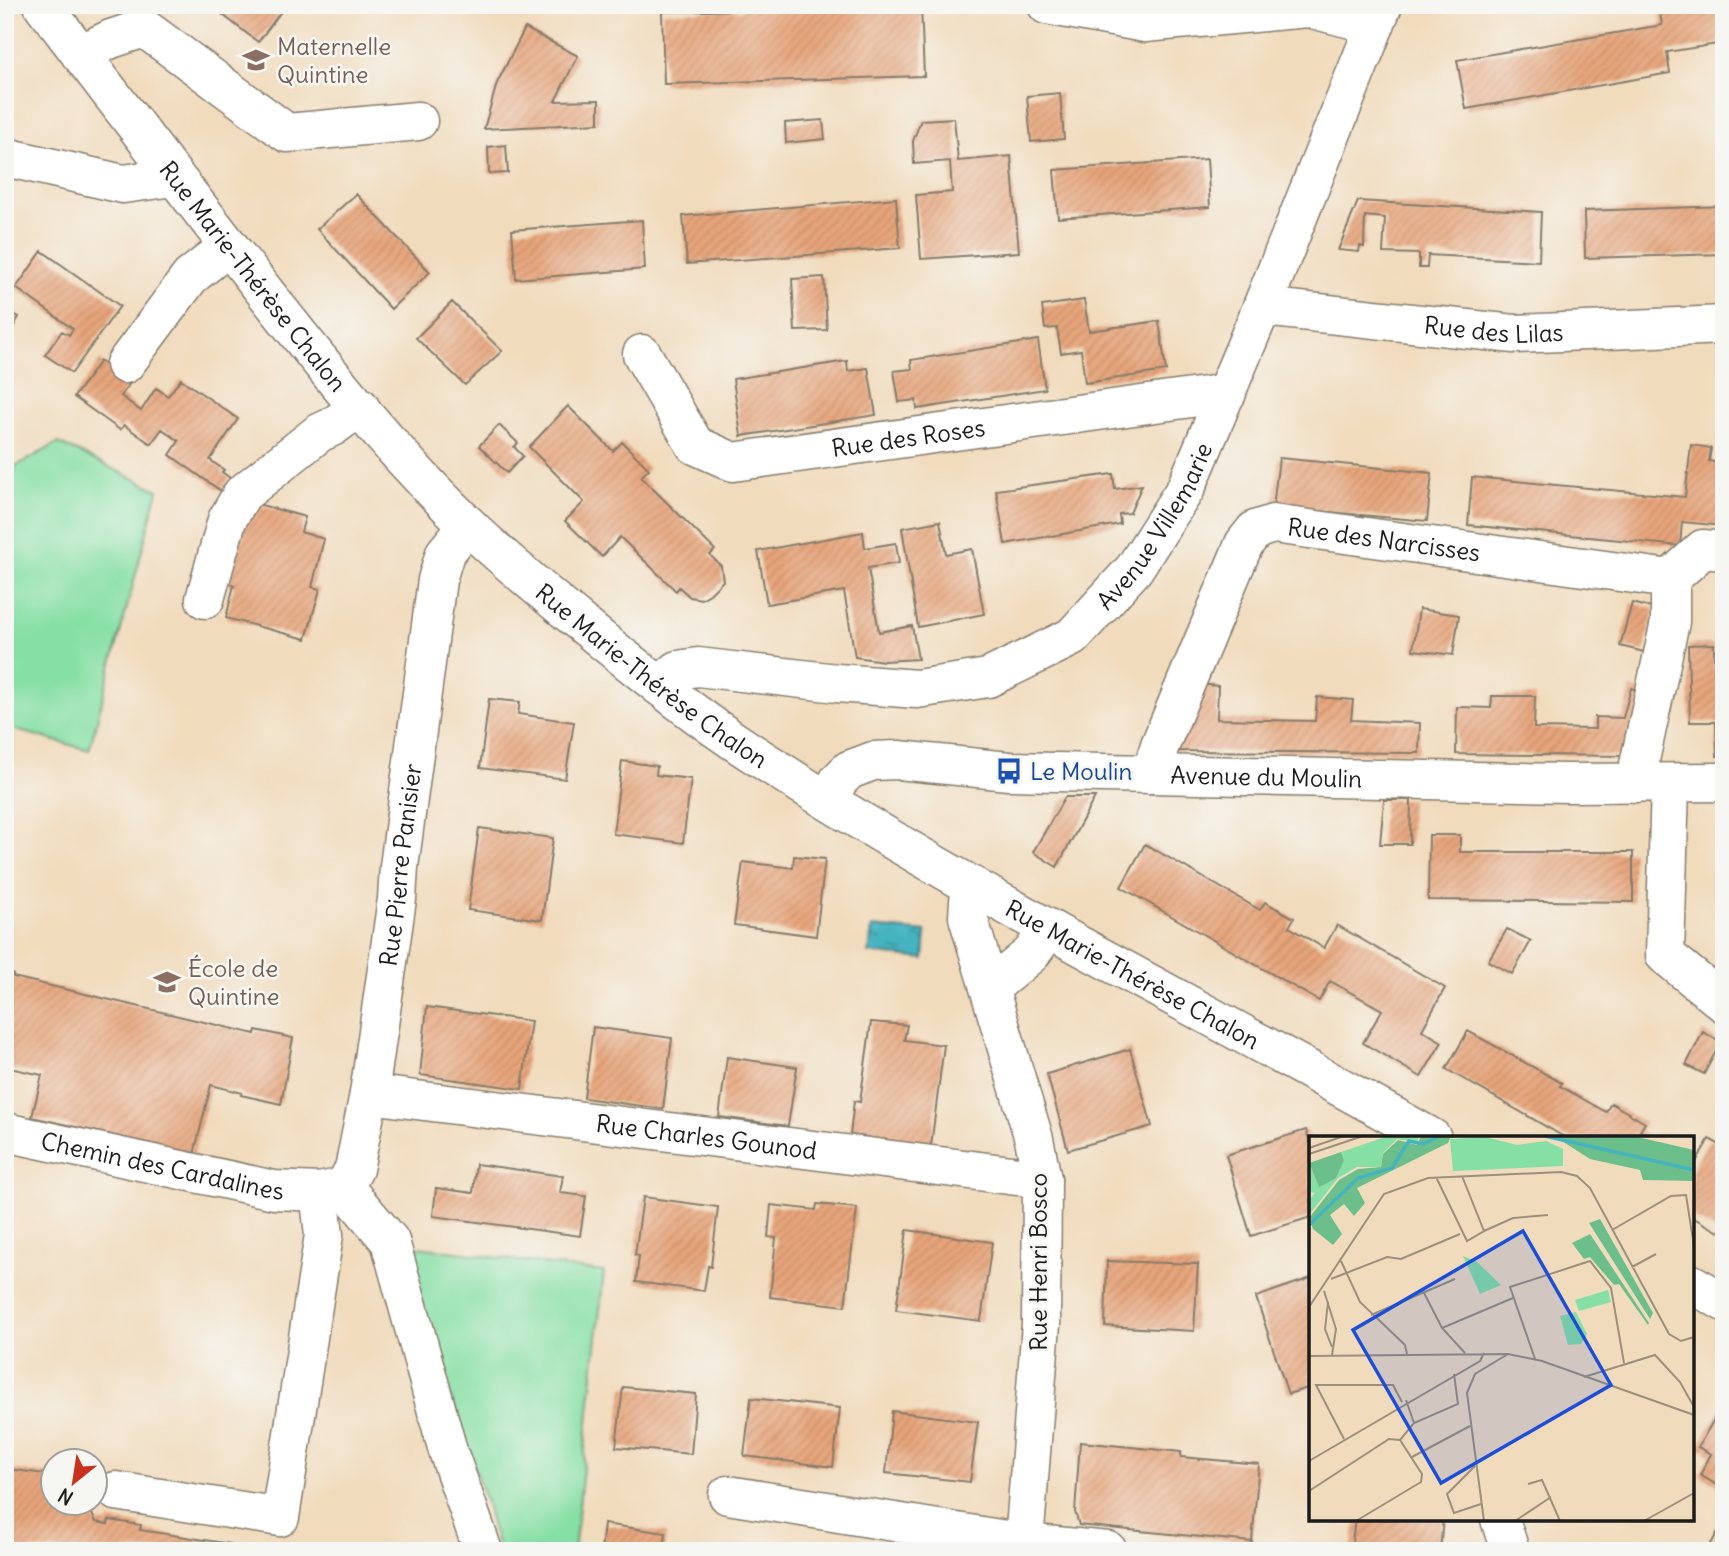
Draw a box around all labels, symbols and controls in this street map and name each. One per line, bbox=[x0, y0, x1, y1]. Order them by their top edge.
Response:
place label: Maternelle Quintine bbox=[277, 31, 391, 89]
school or university icon: Maternelle Quintine bbox=[241, 45, 271, 75]
street label: Rue Marie-Thérèse Chalon bbox=[153, 155, 353, 397]
street label: Rue des Lilas bbox=[1423, 309, 1564, 349]
street label: Rue des Roses bbox=[830, 412, 987, 463]
street label: Avenue Villemarie bbox=[1090, 438, 1218, 615]
street label: Rue des Narcisses bbox=[1286, 511, 1482, 568]
street label: Rue Marie-Thérèse Chalon bbox=[530, 577, 774, 774]
bus stop icon: Le Moulin bbox=[994, 756, 1024, 786]
place label: Le Moulin bbox=[1030, 756, 1132, 786]
street label: Avenue du Moulin bbox=[1170, 759, 1362, 794]
street label: Rue Pierre Panisier bbox=[373, 762, 428, 968]
street label: Rue Marie-Thérèse Chalon bbox=[1000, 893, 1265, 1055]
place label: École de Quintine bbox=[188, 953, 279, 1011]
school or university icon: École de Quintine bbox=[152, 967, 182, 997]
street label: Rue Charles Gounod bbox=[594, 1108, 818, 1165]
street label: Chemin des Cardalines bbox=[38, 1125, 284, 1205]
inset map bbox=[1309, 1136, 1694, 1521]
street label: Rue Henri Bosco bbox=[1023, 1173, 1053, 1351]
north arrow bbox=[38, 1448, 108, 1518]
text: N bbox=[54, 1483, 77, 1510]

